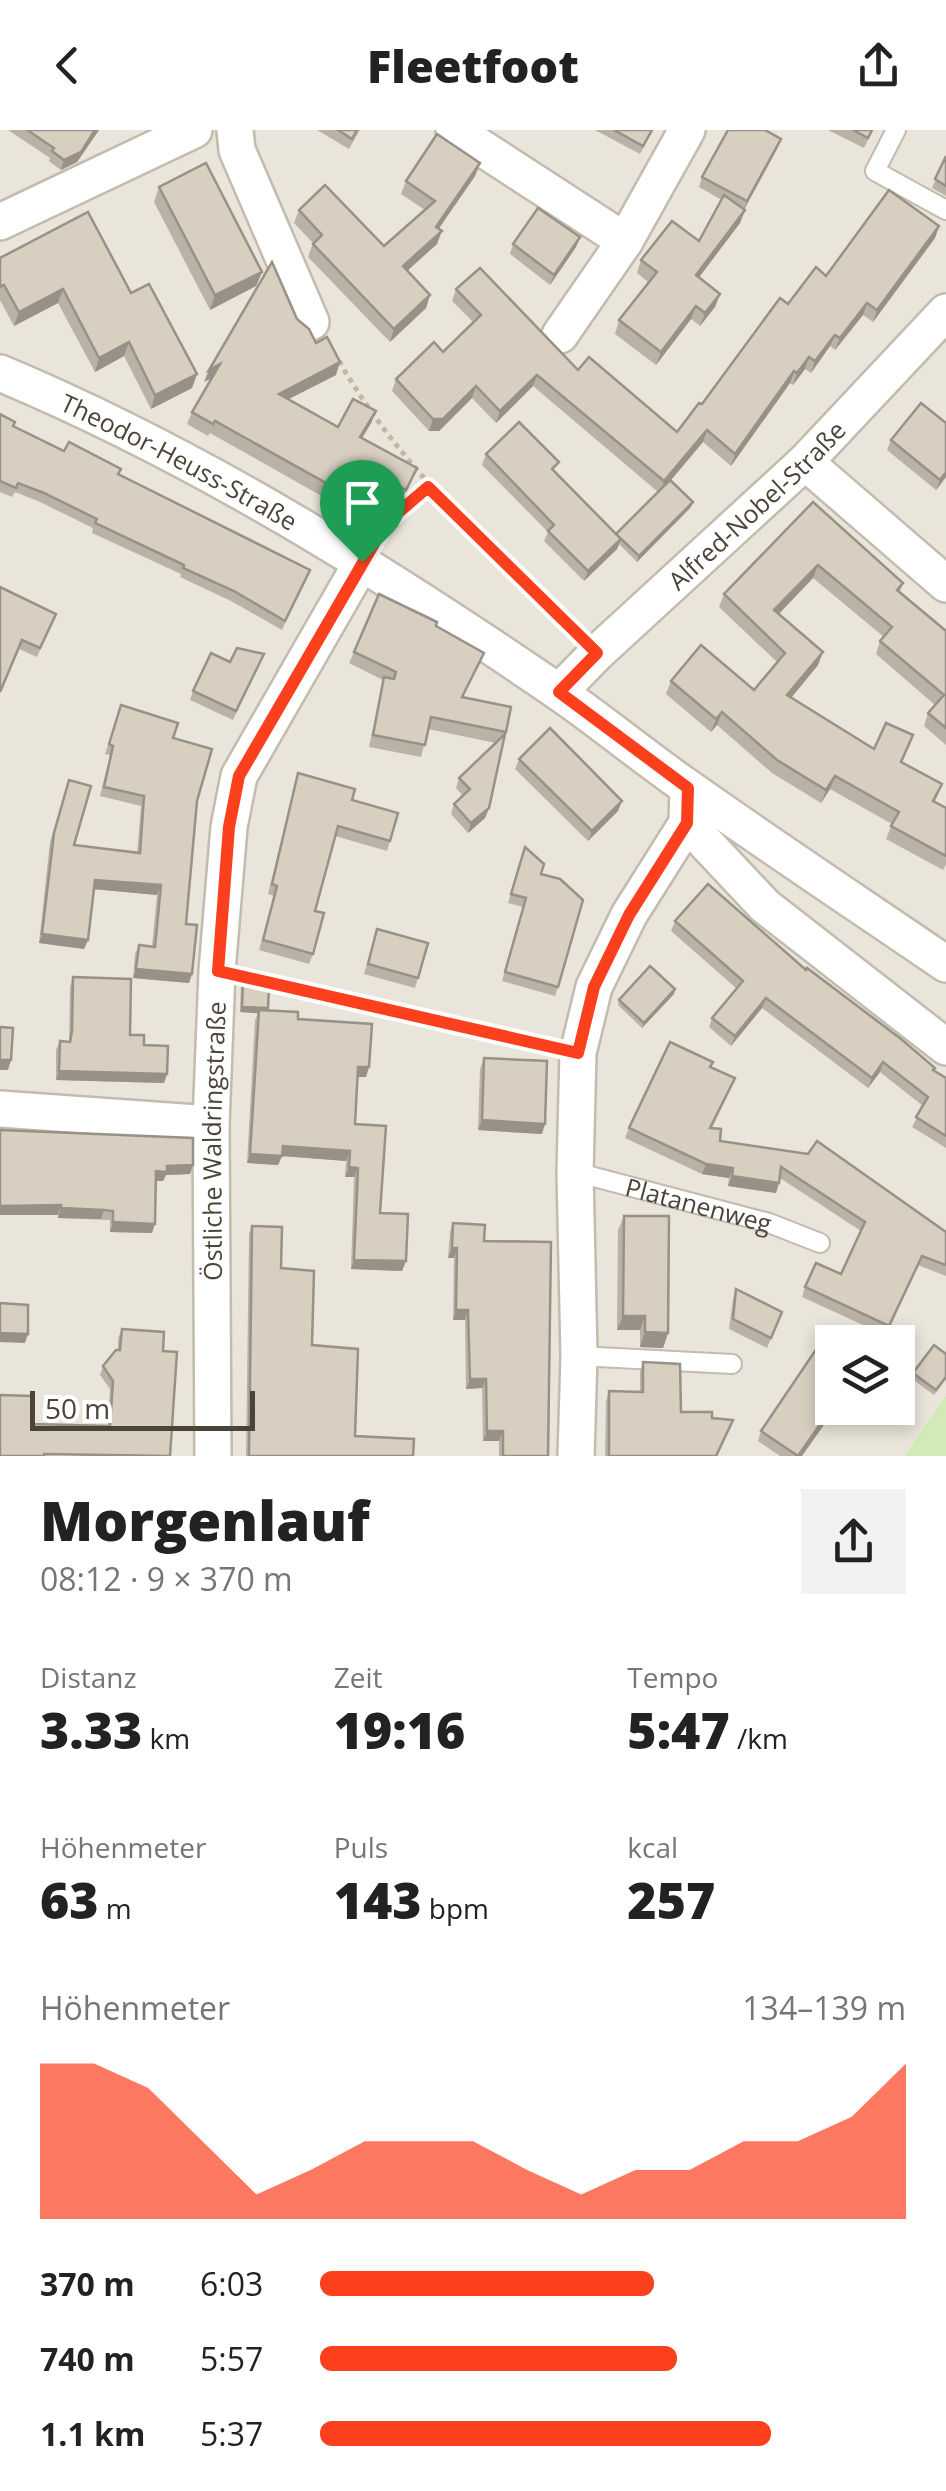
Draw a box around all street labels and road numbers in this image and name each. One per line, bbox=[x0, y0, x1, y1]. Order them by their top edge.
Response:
street label: Theodor-Heuss-Straße bbox=[56, 385, 304, 538]
street label: Alfred-Nobel-Straße bbox=[660, 413, 852, 597]
street label: Östliche Waldringstraße bbox=[194, 1001, 233, 1281]
street label: Platanenweg bbox=[622, 1169, 776, 1240]

